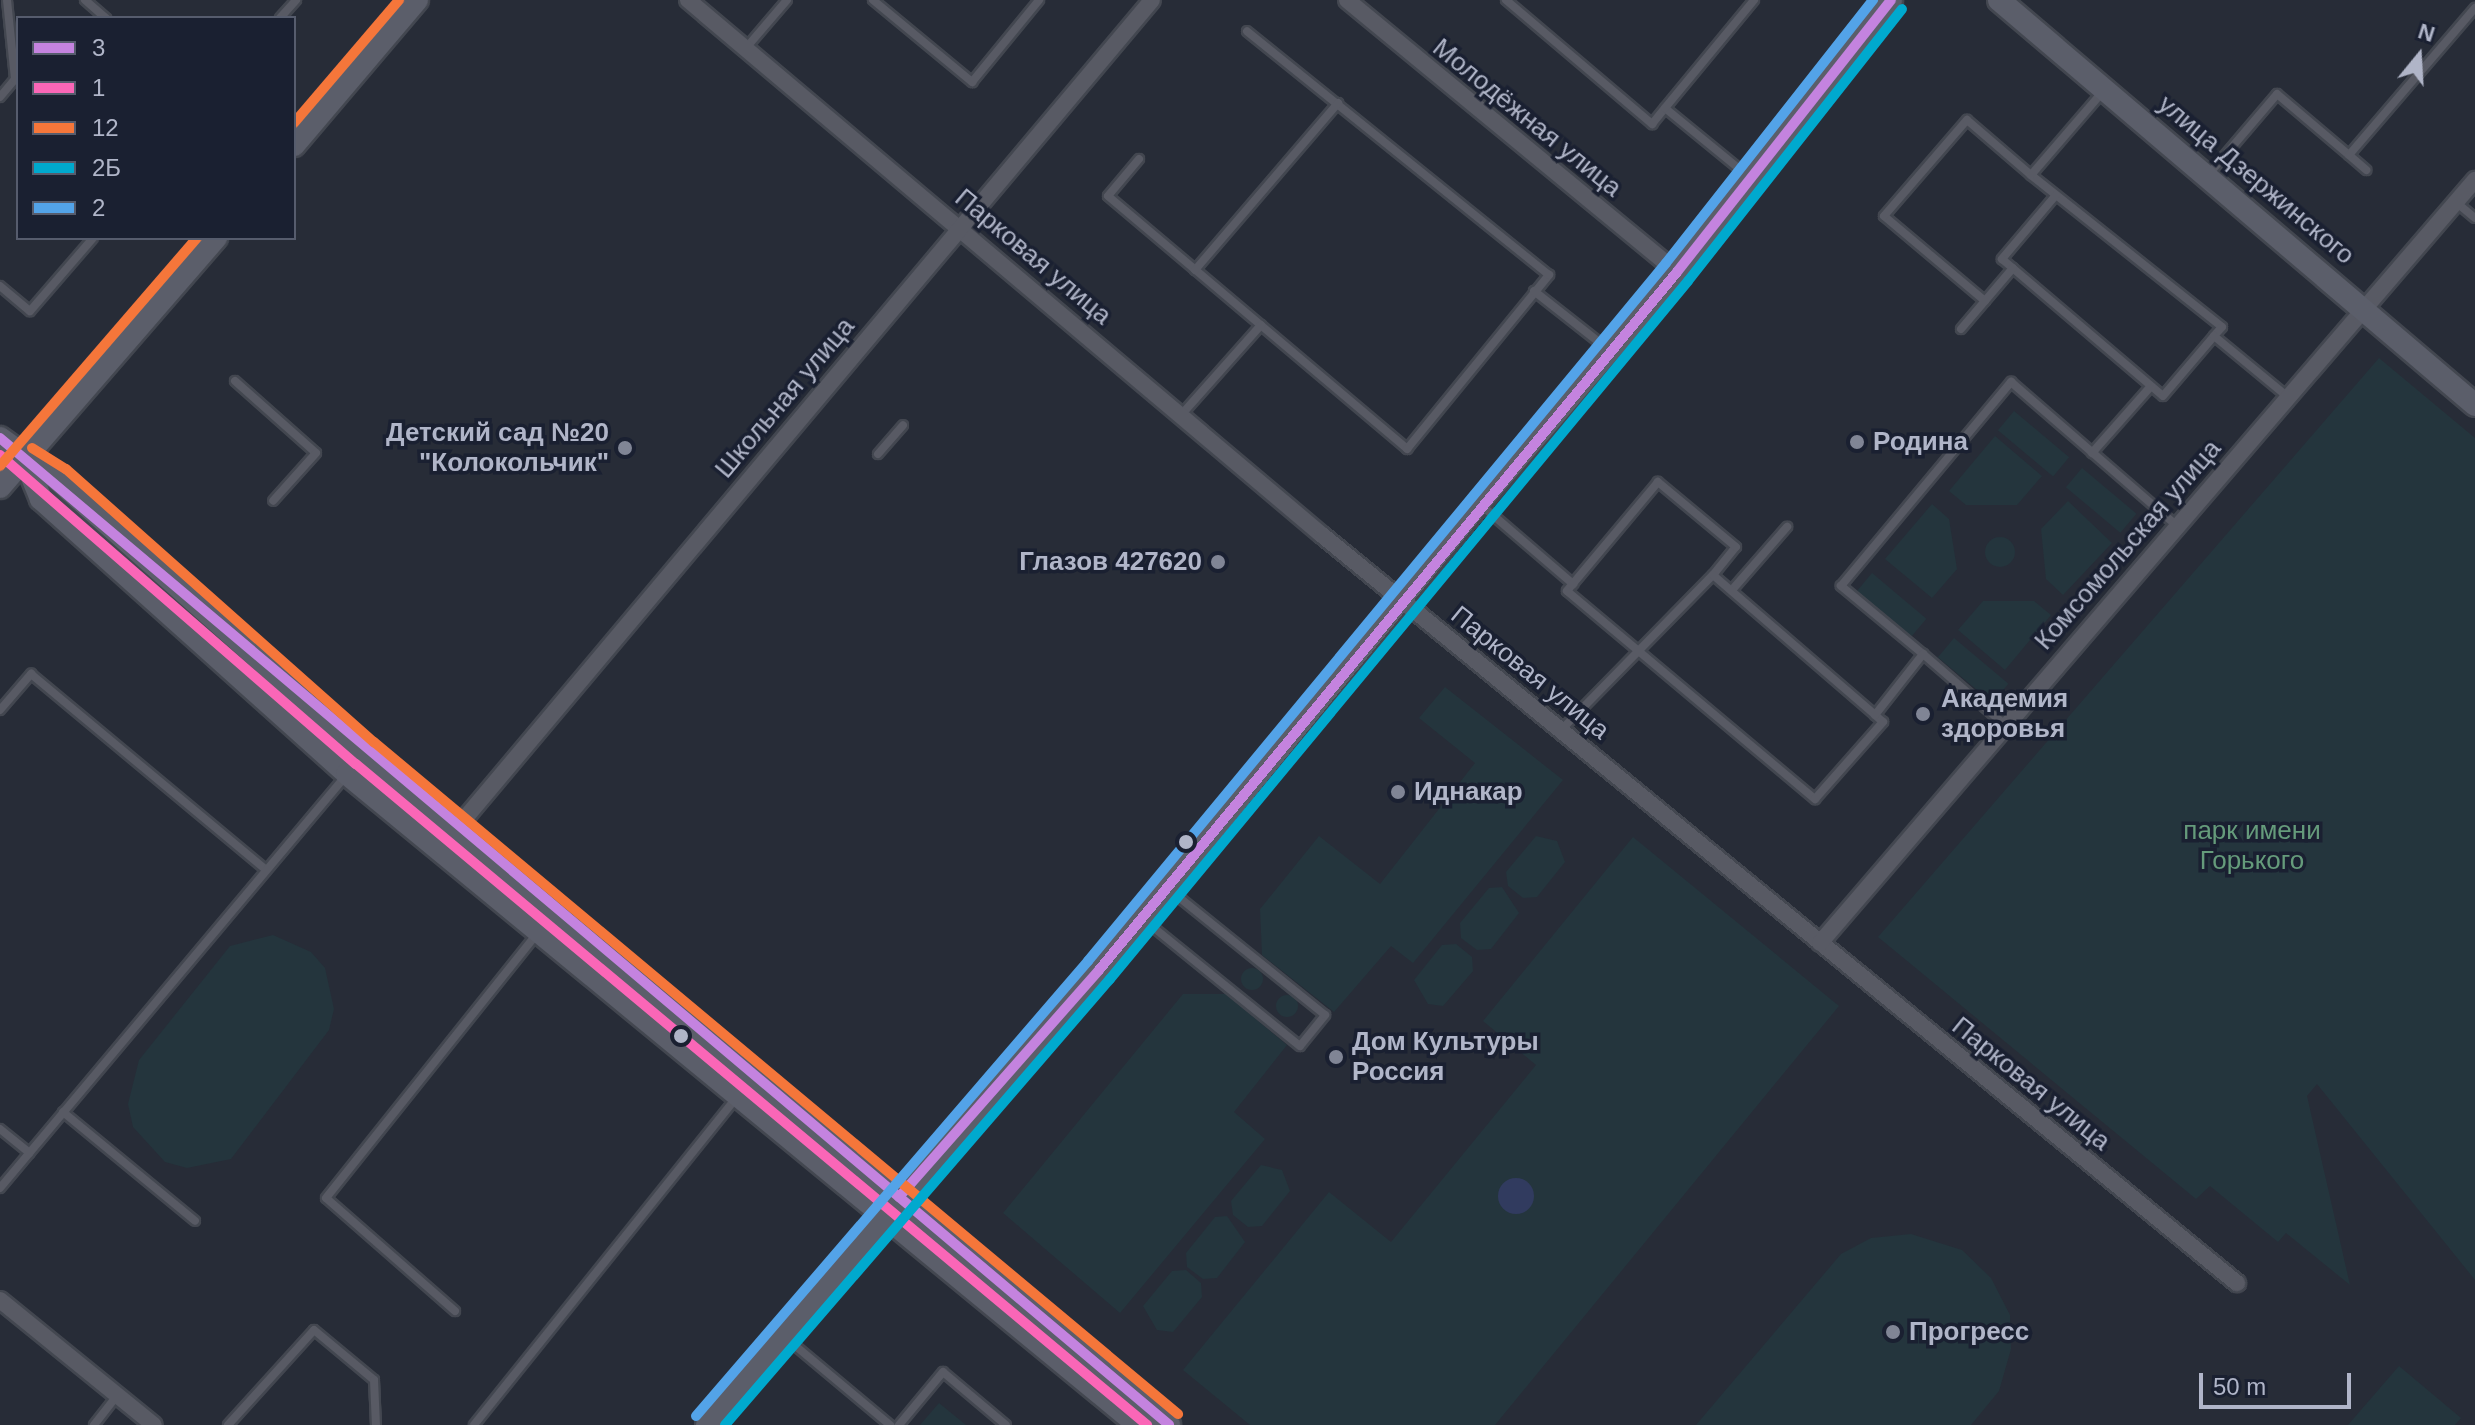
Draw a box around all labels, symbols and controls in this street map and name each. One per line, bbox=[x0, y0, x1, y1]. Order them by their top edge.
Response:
legend bbox=[16, 16, 296, 240]
north arrow bbox=[2379, 16, 2459, 96]
text: N bbox=[2415, 18, 2438, 47]
street label: Молодёжная улица bbox=[1426, 32, 1628, 204]
text: 3 bbox=[92, 34, 105, 61]
text: 1 bbox=[92, 74, 105, 101]
street label: улица Дзержинского bbox=[2152, 89, 2360, 271]
text: 12 bbox=[92, 114, 119, 141]
text: 2Б bbox=[92, 154, 121, 181]
street label: Парковая улица bbox=[948, 183, 1118, 331]
text: 2 bbox=[92, 194, 105, 221]
street label: Школьная улица bbox=[709, 311, 861, 485]
place label: Детский сад №20 "Колокольчик" bbox=[386, 417, 609, 478]
place label: Родина bbox=[1873, 426, 1968, 458]
marker: Родина bbox=[1848, 433, 1866, 451]
street label: Комсомольская улица bbox=[2028, 434, 2228, 656]
marker: Детский сад №20 "Колокольчик" bbox=[616, 439, 634, 457]
place label: Глазов 427620 bbox=[1019, 546, 1202, 578]
marker: Глазов 427620 bbox=[1209, 553, 1227, 571]
street label: Парковая улица bbox=[1445, 600, 1615, 746]
place label: Академия здоровья bbox=[1941, 683, 2068, 744]
marker: Академия здоровья bbox=[1912, 703, 1934, 725]
place label: Иднакар bbox=[1414, 776, 1523, 808]
marker: Иднакар bbox=[1389, 783, 1407, 801]
park label: парк имени Горького bbox=[2183, 815, 2321, 876]
unlabelled marker bbox=[1178, 834, 1194, 850]
street label: Парковая улица bbox=[1946, 1011, 2116, 1157]
place label: Дом Культуры Россия bbox=[1352, 1026, 1539, 1088]
unlabelled marker bbox=[673, 1028, 689, 1044]
marker: Дом Культуры Россия bbox=[1327, 1048, 1345, 1066]
place label: Прогресс bbox=[1909, 1316, 2029, 1348]
marker: Прогресс bbox=[1884, 1323, 1902, 1341]
scale bar bbox=[2203, 1357, 2355, 1407]
text: 50 m bbox=[2213, 1373, 2266, 1400]

